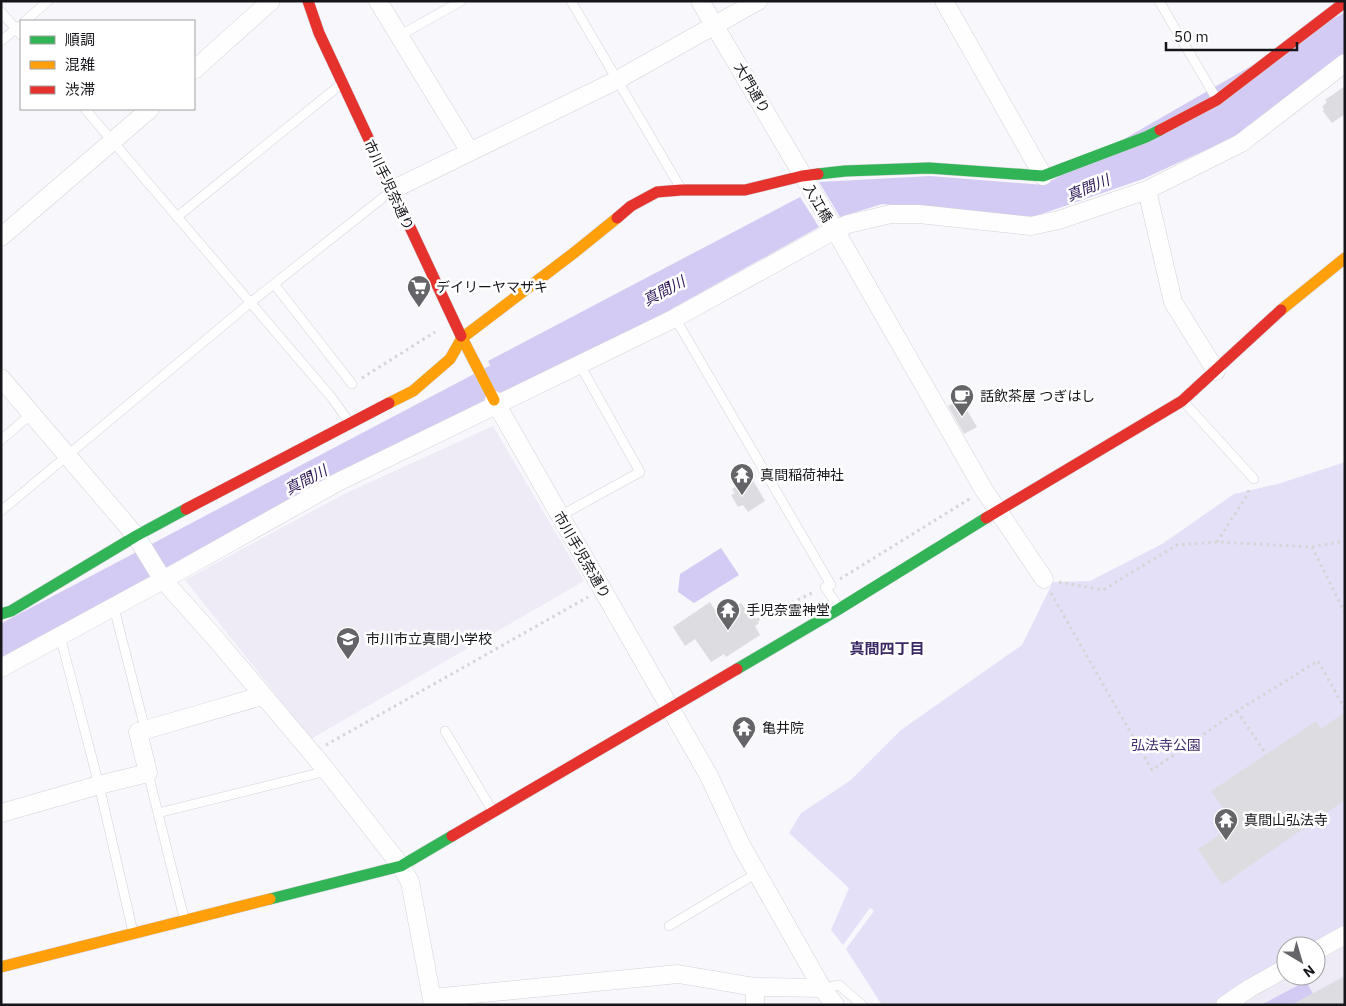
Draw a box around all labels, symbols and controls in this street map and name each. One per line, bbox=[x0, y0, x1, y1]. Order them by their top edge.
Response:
legend bbox=[20, 20, 195, 110]
scale bar bbox=[1166, 20, 1297, 52]
text: 50 m bbox=[1174, 27, 1209, 46]
text: 順調 bbox=[65, 30, 95, 49]
text: 混雑 bbox=[65, 55, 95, 74]
street label: 大門通り bbox=[730, 59, 774, 117]
text: 渋滞 bbox=[65, 80, 95, 99]
street label: 市川手児奈通り bbox=[360, 137, 418, 233]
water label: 真間川 bbox=[1063, 169, 1114, 205]
street label: 入江橋 bbox=[799, 180, 837, 226]
water label: 真間川 bbox=[639, 271, 690, 310]
supermarket icon: デイリーヤマザキ bbox=[406, 274, 432, 308]
place label: デイリーヤマザキ bbox=[436, 278, 548, 296]
cafe icon: 話飲茶屋 つぎはし bbox=[949, 383, 975, 417]
place label: 話飲茶屋 つぎはし bbox=[980, 387, 1095, 405]
water label: 真間川 bbox=[281, 460, 332, 499]
temple icon: 真間稲荷神社 bbox=[729, 462, 755, 496]
place label: 真間稲荷神社 bbox=[760, 466, 844, 484]
street label: 市川手児奈通り bbox=[550, 508, 614, 602]
temple icon: 手児奈霊神堂 bbox=[715, 597, 741, 631]
place label: 手児奈霊神堂 bbox=[746, 601, 830, 619]
school or university icon: 市川市立真間小学校 bbox=[335, 626, 361, 660]
place label: 市川市立真間小学校 bbox=[366, 630, 492, 648]
district label: 真間四丁目 bbox=[849, 639, 925, 658]
temple icon: 亀井院 bbox=[731, 715, 757, 749]
place label: 亀井院 bbox=[762, 719, 804, 737]
park label: 弘法寺公園 bbox=[1131, 736, 1201, 754]
temple icon: 真間山弘法寺 bbox=[1213, 807, 1239, 841]
place label: 真間山弘法寺 bbox=[1244, 811, 1328, 829]
north arrow bbox=[1276, 936, 1326, 986]
text: N bbox=[1299, 961, 1319, 981]

